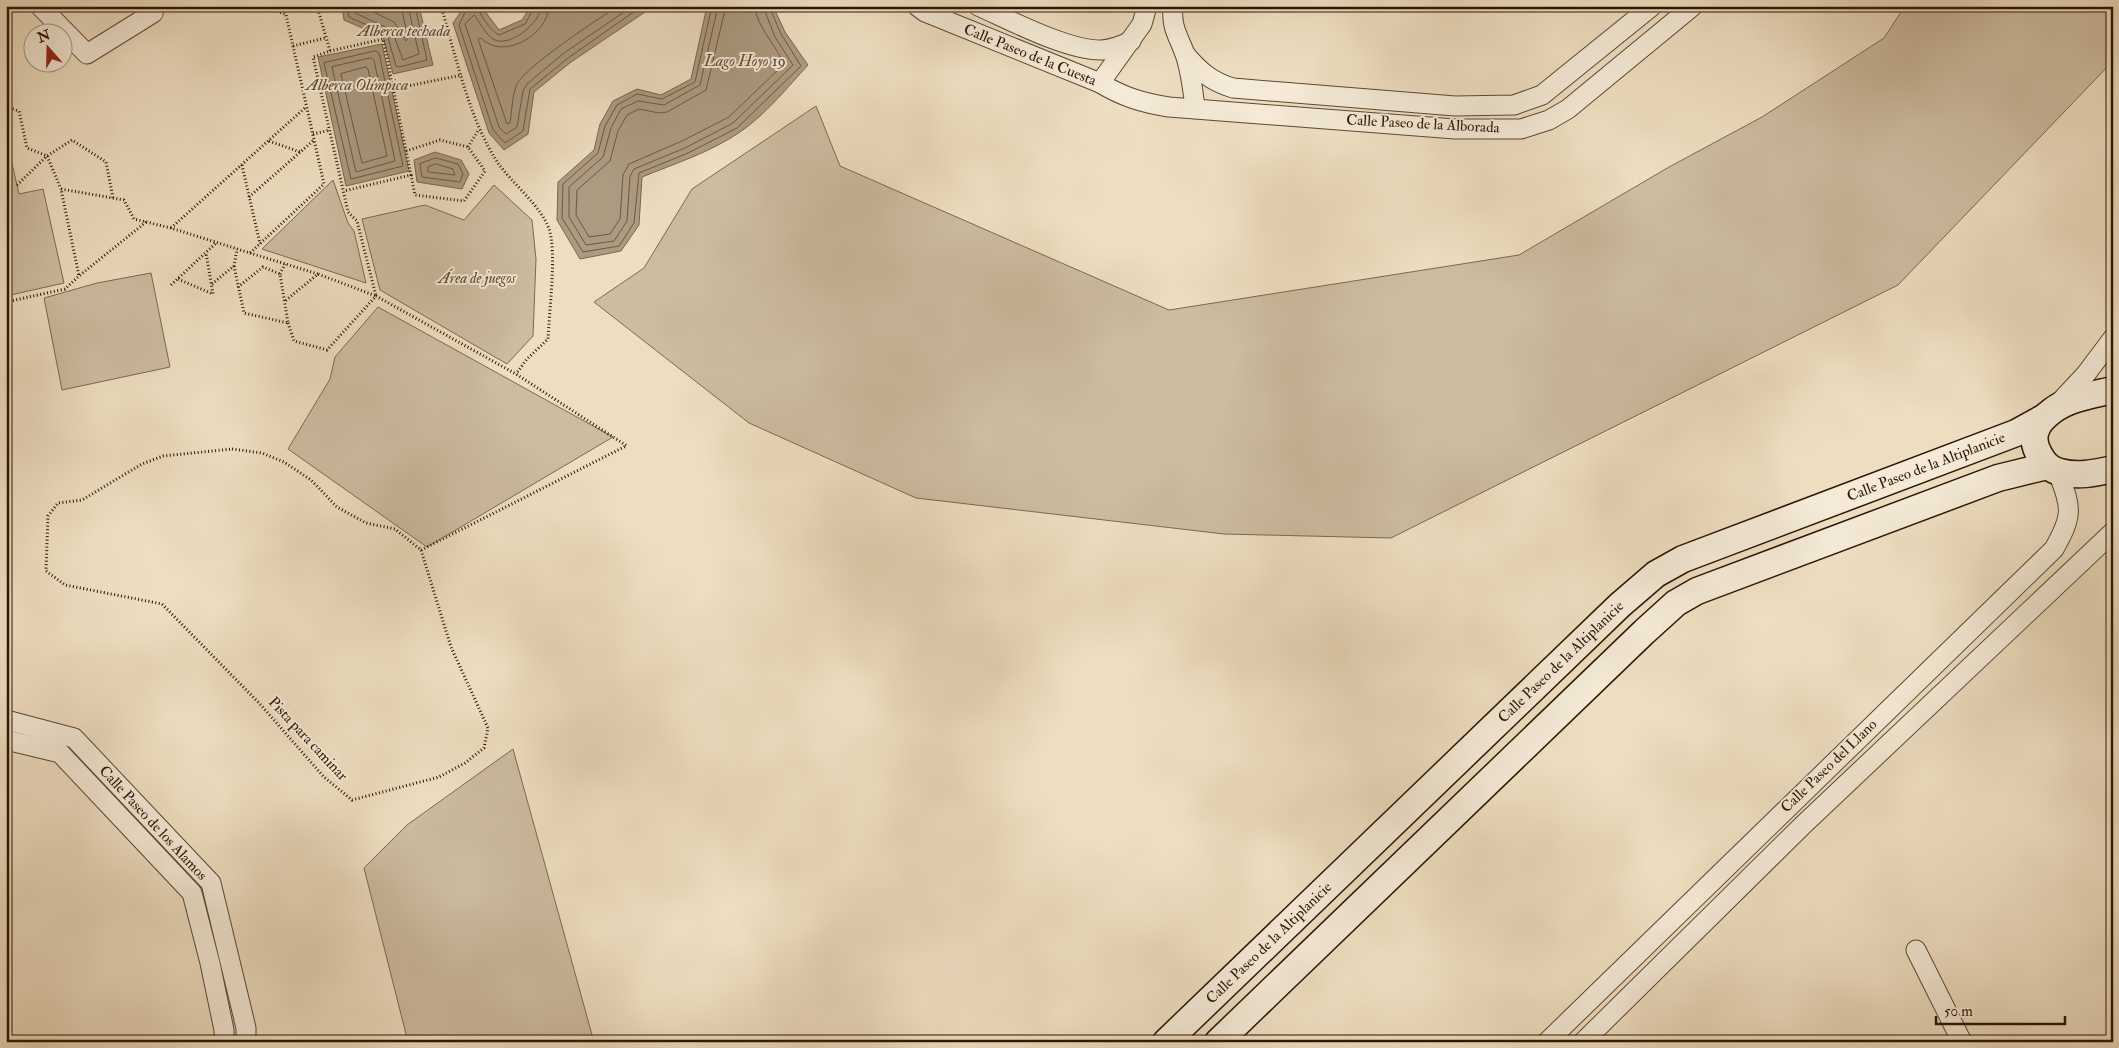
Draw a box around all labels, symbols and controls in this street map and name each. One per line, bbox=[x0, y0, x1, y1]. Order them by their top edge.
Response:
street label: Calle Paseo de la Cuesta bbox=[961, 20, 1100, 91]
water label: Alberca techada bbox=[355, 21, 451, 41]
north arrow bbox=[22, 22, 72, 72]
text: N bbox=[34, 26, 53, 47]
water label: Lago Hoyo 19 bbox=[703, 51, 786, 71]
water label: Alberca Olímpica bbox=[304, 75, 408, 95]
street label: Calle Paseo de la Alborada bbox=[1346, 110, 1501, 138]
park label: Área de juegos bbox=[436, 268, 517, 288]
street label: Calle Paseo de la Altiplanicie bbox=[1844, 428, 2008, 507]
street label: Calle Paseo de la Altiplanicie bbox=[1494, 597, 1629, 728]
street label: Pista para caminar bbox=[263, 693, 352, 786]
street label: Calle Paseo del Llano bbox=[1777, 715, 1881, 817]
street label: Calle Paseo de los Alamos bbox=[95, 762, 211, 884]
street label: Calle Paseo de la Altiplanicie bbox=[1202, 878, 1337, 1009]
scale bar bbox=[1936, 993, 2065, 1025]
text: 50 m bbox=[1944, 1002, 1973, 1021]

